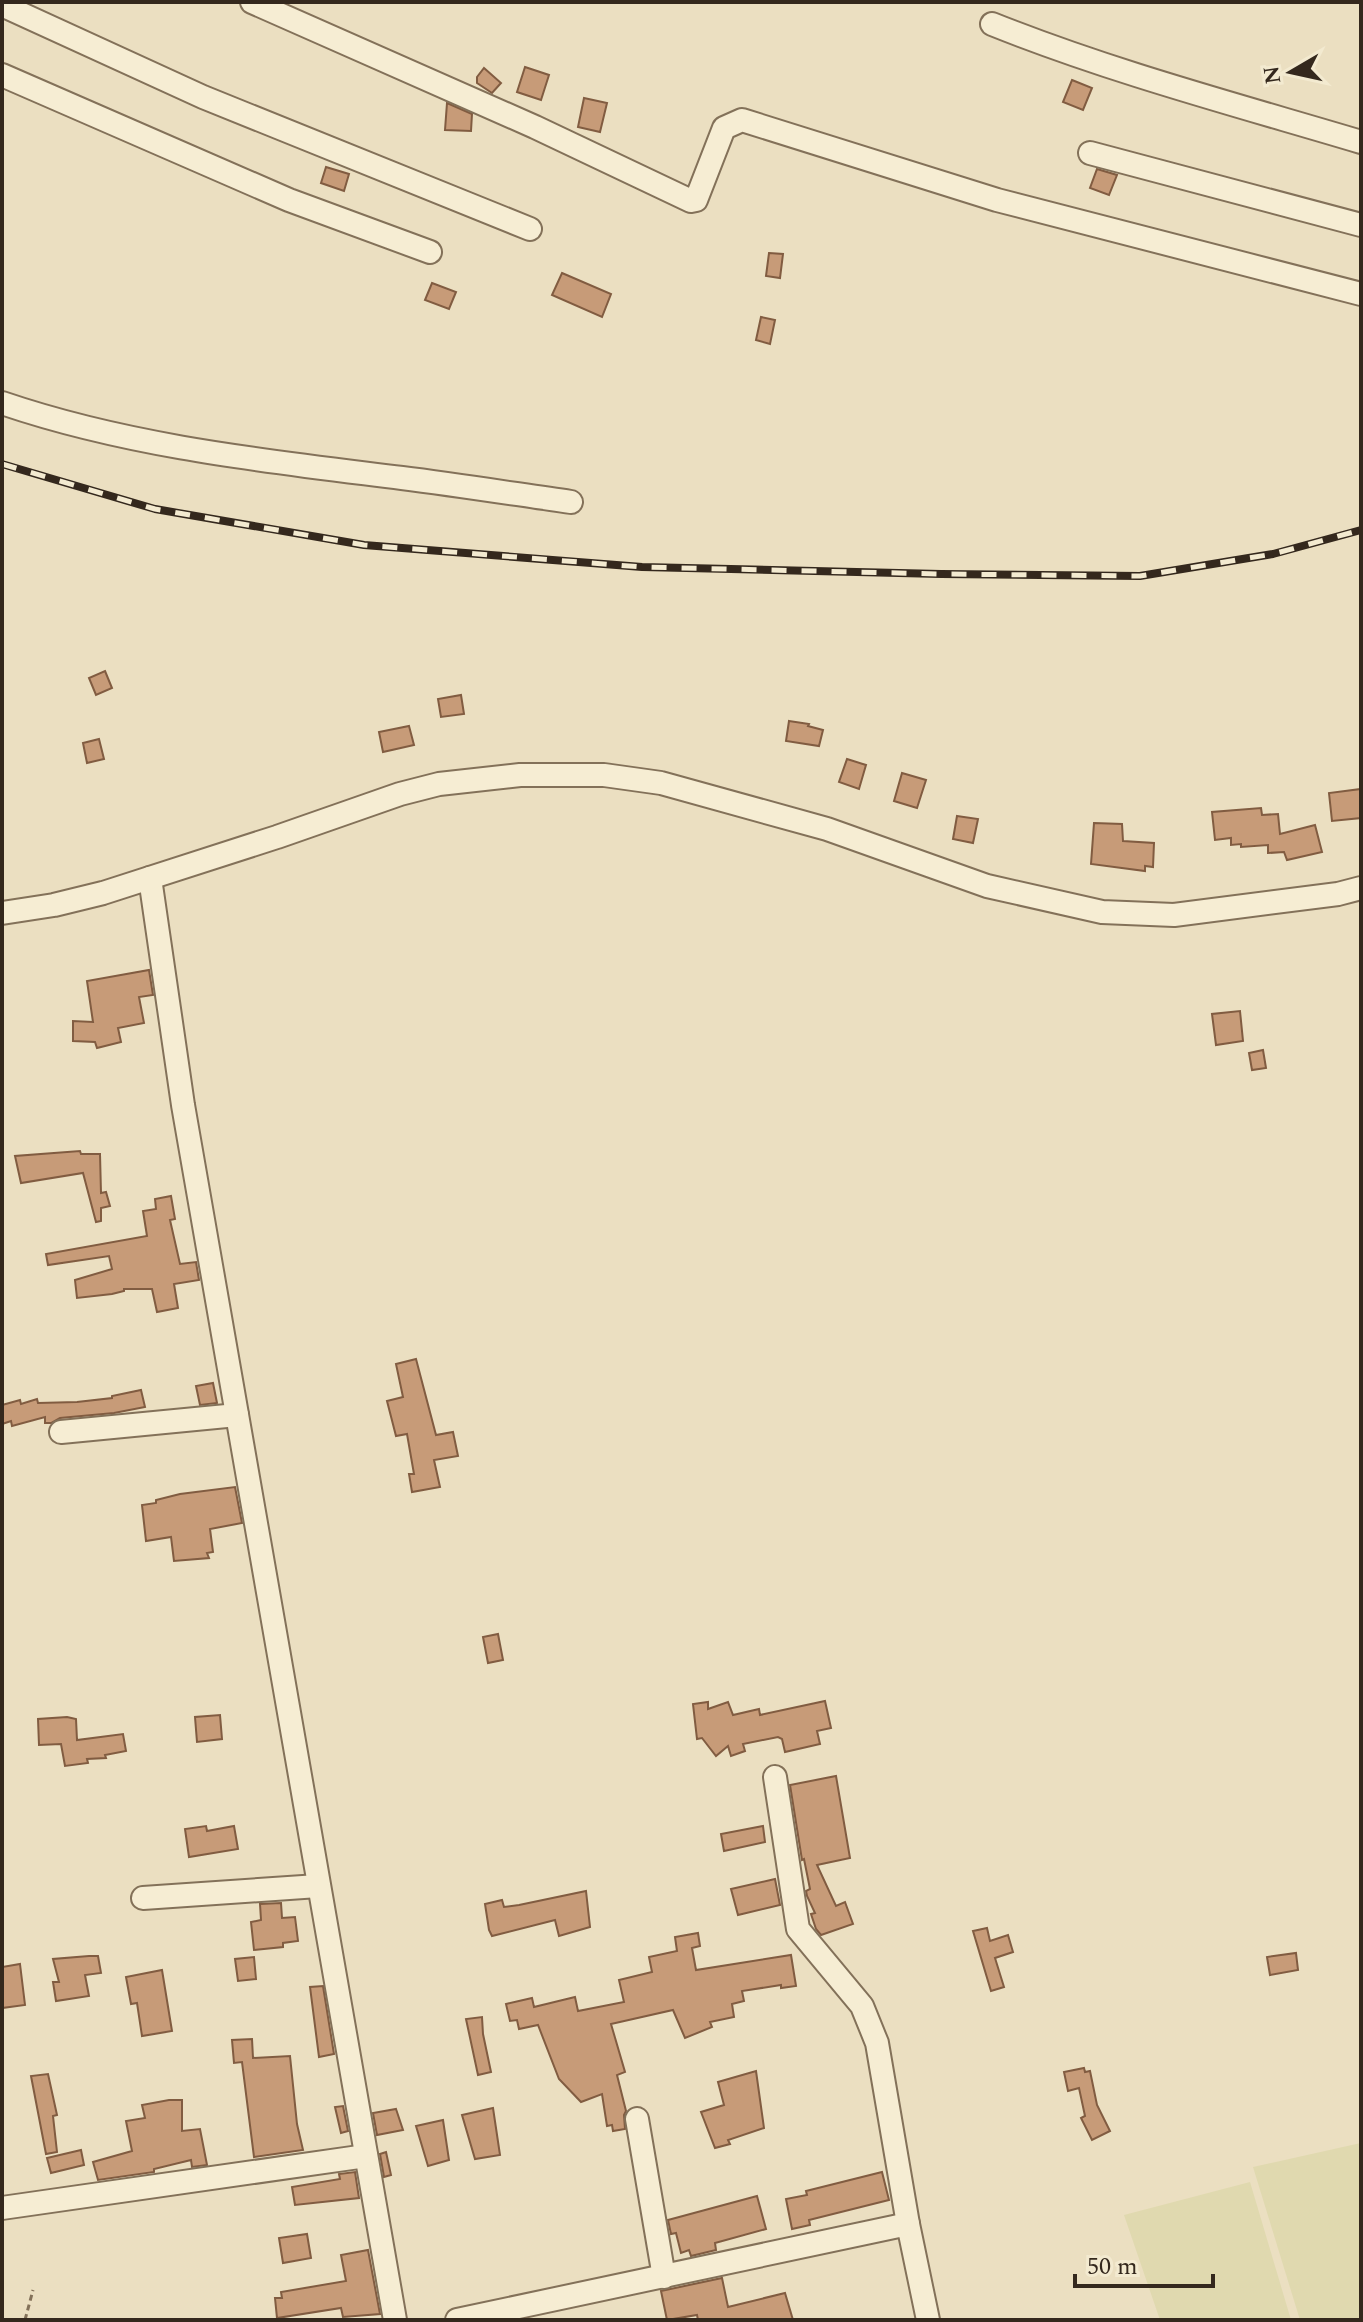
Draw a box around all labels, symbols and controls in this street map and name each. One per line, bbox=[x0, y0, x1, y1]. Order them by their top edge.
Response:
north arrow bbox=[1251, 32, 1331, 112]
text: N bbox=[1255, 63, 1290, 86]
scale bar bbox=[1075, 2238, 1213, 2288]
text: 50 m bbox=[1087, 2249, 1138, 2285]

